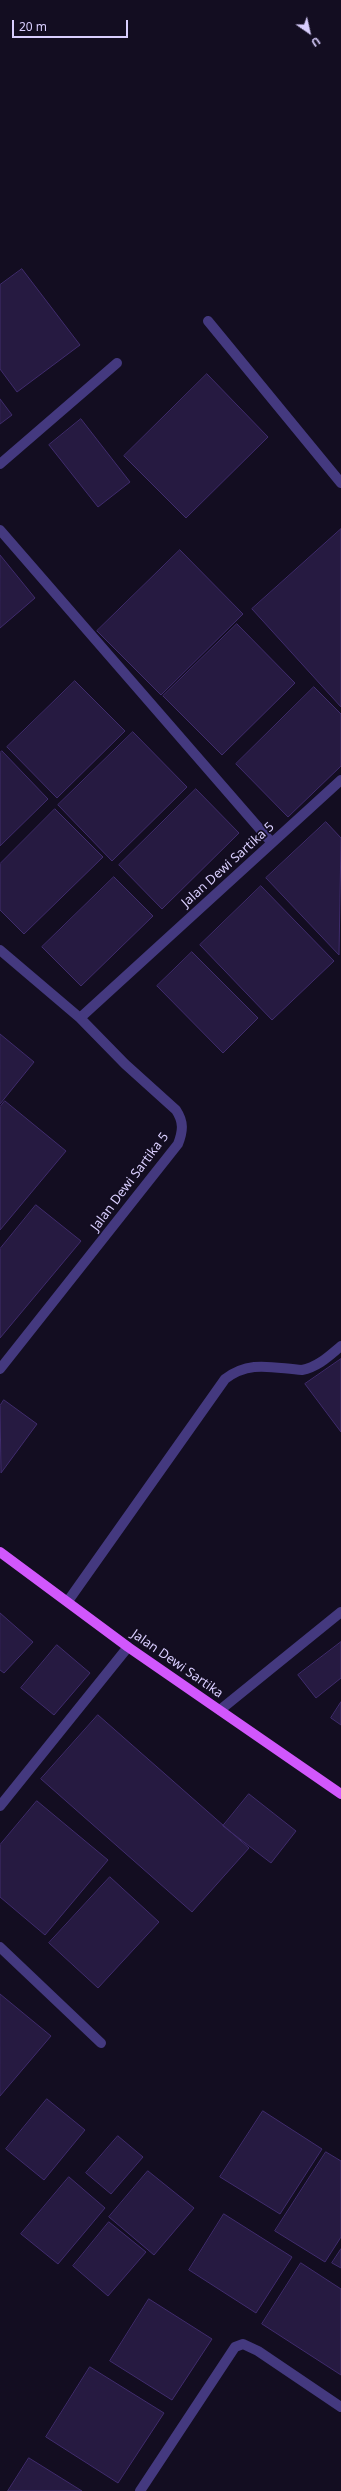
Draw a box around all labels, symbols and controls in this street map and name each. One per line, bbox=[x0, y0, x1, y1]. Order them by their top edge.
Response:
scale bar bbox=[14, 12, 130, 38]
north arrow bbox=[289, 12, 329, 52]
text: 20 m bbox=[19, 18, 47, 35]
text: U bbox=[308, 34, 324, 51]
street label: Jalan Dewi Sartika 5 bbox=[178, 819, 278, 911]
street label: Jalan Dewi Sartika 5 bbox=[88, 1130, 172, 1234]
street label: Jalan Dewi Sartika bbox=[128, 1626, 226, 1702]

